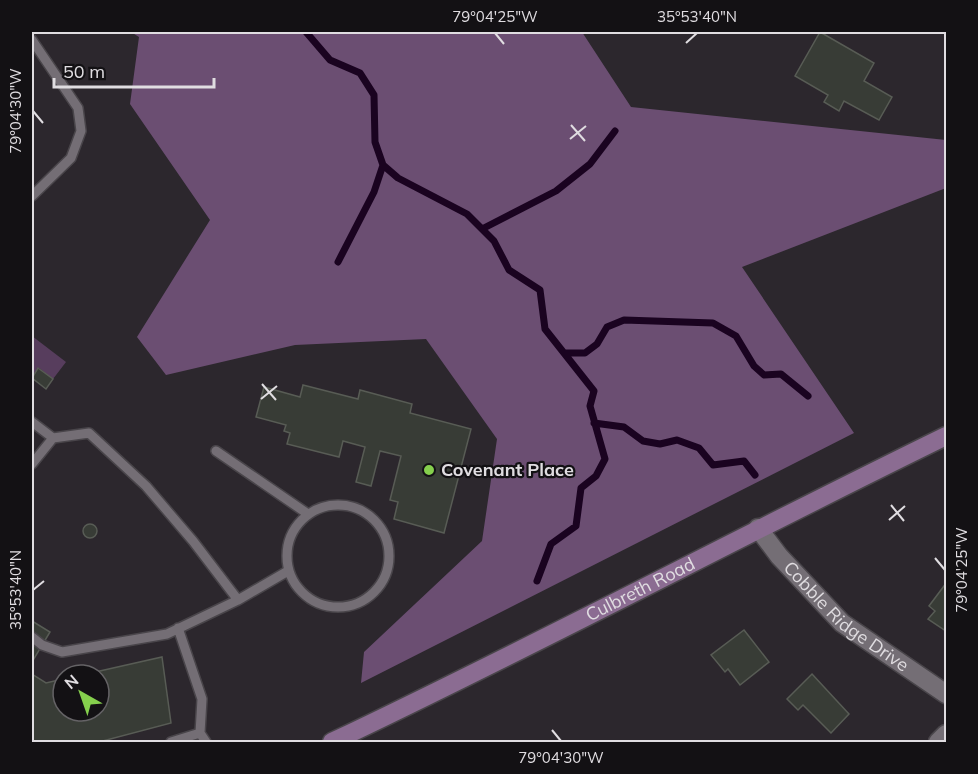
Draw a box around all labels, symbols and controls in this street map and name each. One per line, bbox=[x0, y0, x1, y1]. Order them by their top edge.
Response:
text: 79°04'25"W bbox=[452, 7, 538, 26]
text: 35°53'40"N bbox=[657, 7, 737, 26]
scale bar bbox=[54, 51, 214, 89]
text: 50 m bbox=[63, 60, 105, 83]
text: 79°04'30"W bbox=[6, 68, 25, 154]
place label: Covenant Place bbox=[441, 458, 574, 481]
marker: Covenant Place bbox=[422, 463, 436, 477]
text: 79°04'25"W bbox=[952, 527, 971, 613]
text: 35°53'40"N bbox=[6, 550, 25, 630]
street label: Culbreth Road bbox=[582, 552, 699, 626]
street label: Cobble Ridge Drive bbox=[779, 556, 914, 676]
north arrow bbox=[51, 663, 111, 723]
text: N bbox=[60, 670, 82, 693]
text: 79°04'30"W bbox=[518, 748, 604, 767]

